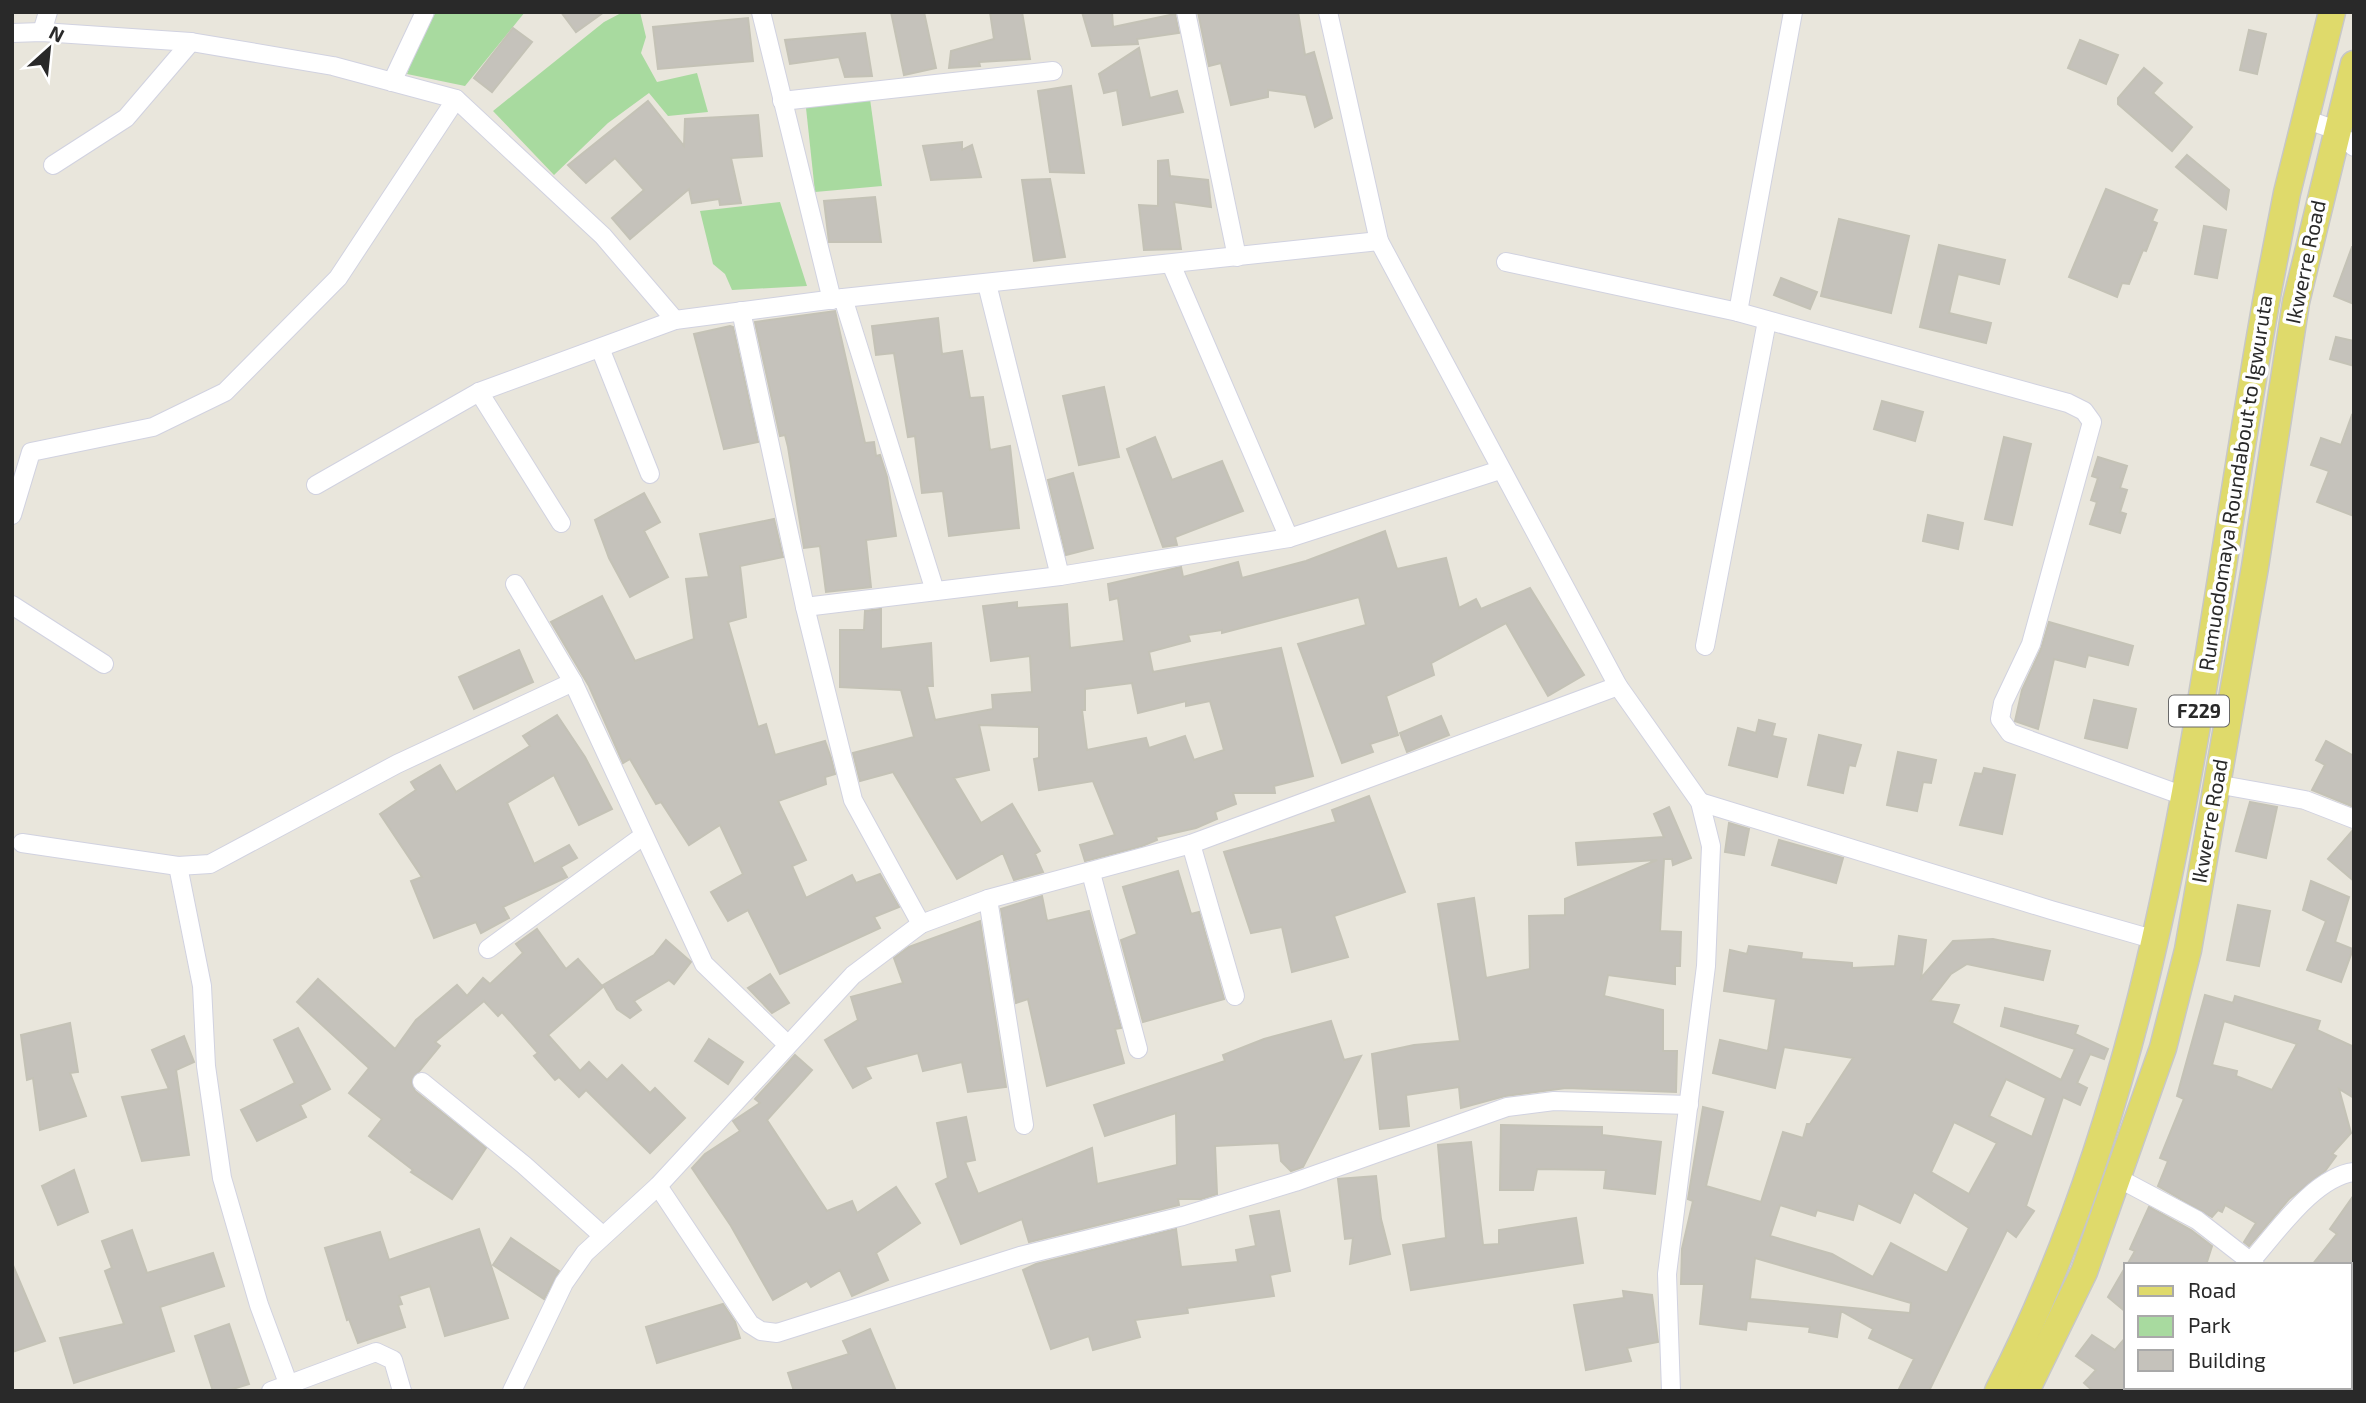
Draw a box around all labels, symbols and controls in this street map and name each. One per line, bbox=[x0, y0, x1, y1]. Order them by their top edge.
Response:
north arrow bbox=[14, 14, 84, 84]
text: N bbox=[46, 20, 68, 47]
street label: Ikwerre Road bbox=[2279, 198, 2330, 326]
street label: Rumuodomaya Roundabout to Igwuruta bbox=[2192, 293, 2277, 672]
road number: F229 bbox=[2169, 696, 2229, 726]
street label: Ikwerre Road bbox=[2185, 757, 2232, 885]
legend bbox=[2124, 1263, 2352, 1389]
text: Road bbox=[2188, 1277, 2236, 1302]
text: Park bbox=[2188, 1312, 2231, 1337]
text: Building bbox=[2188, 1347, 2266, 1372]

